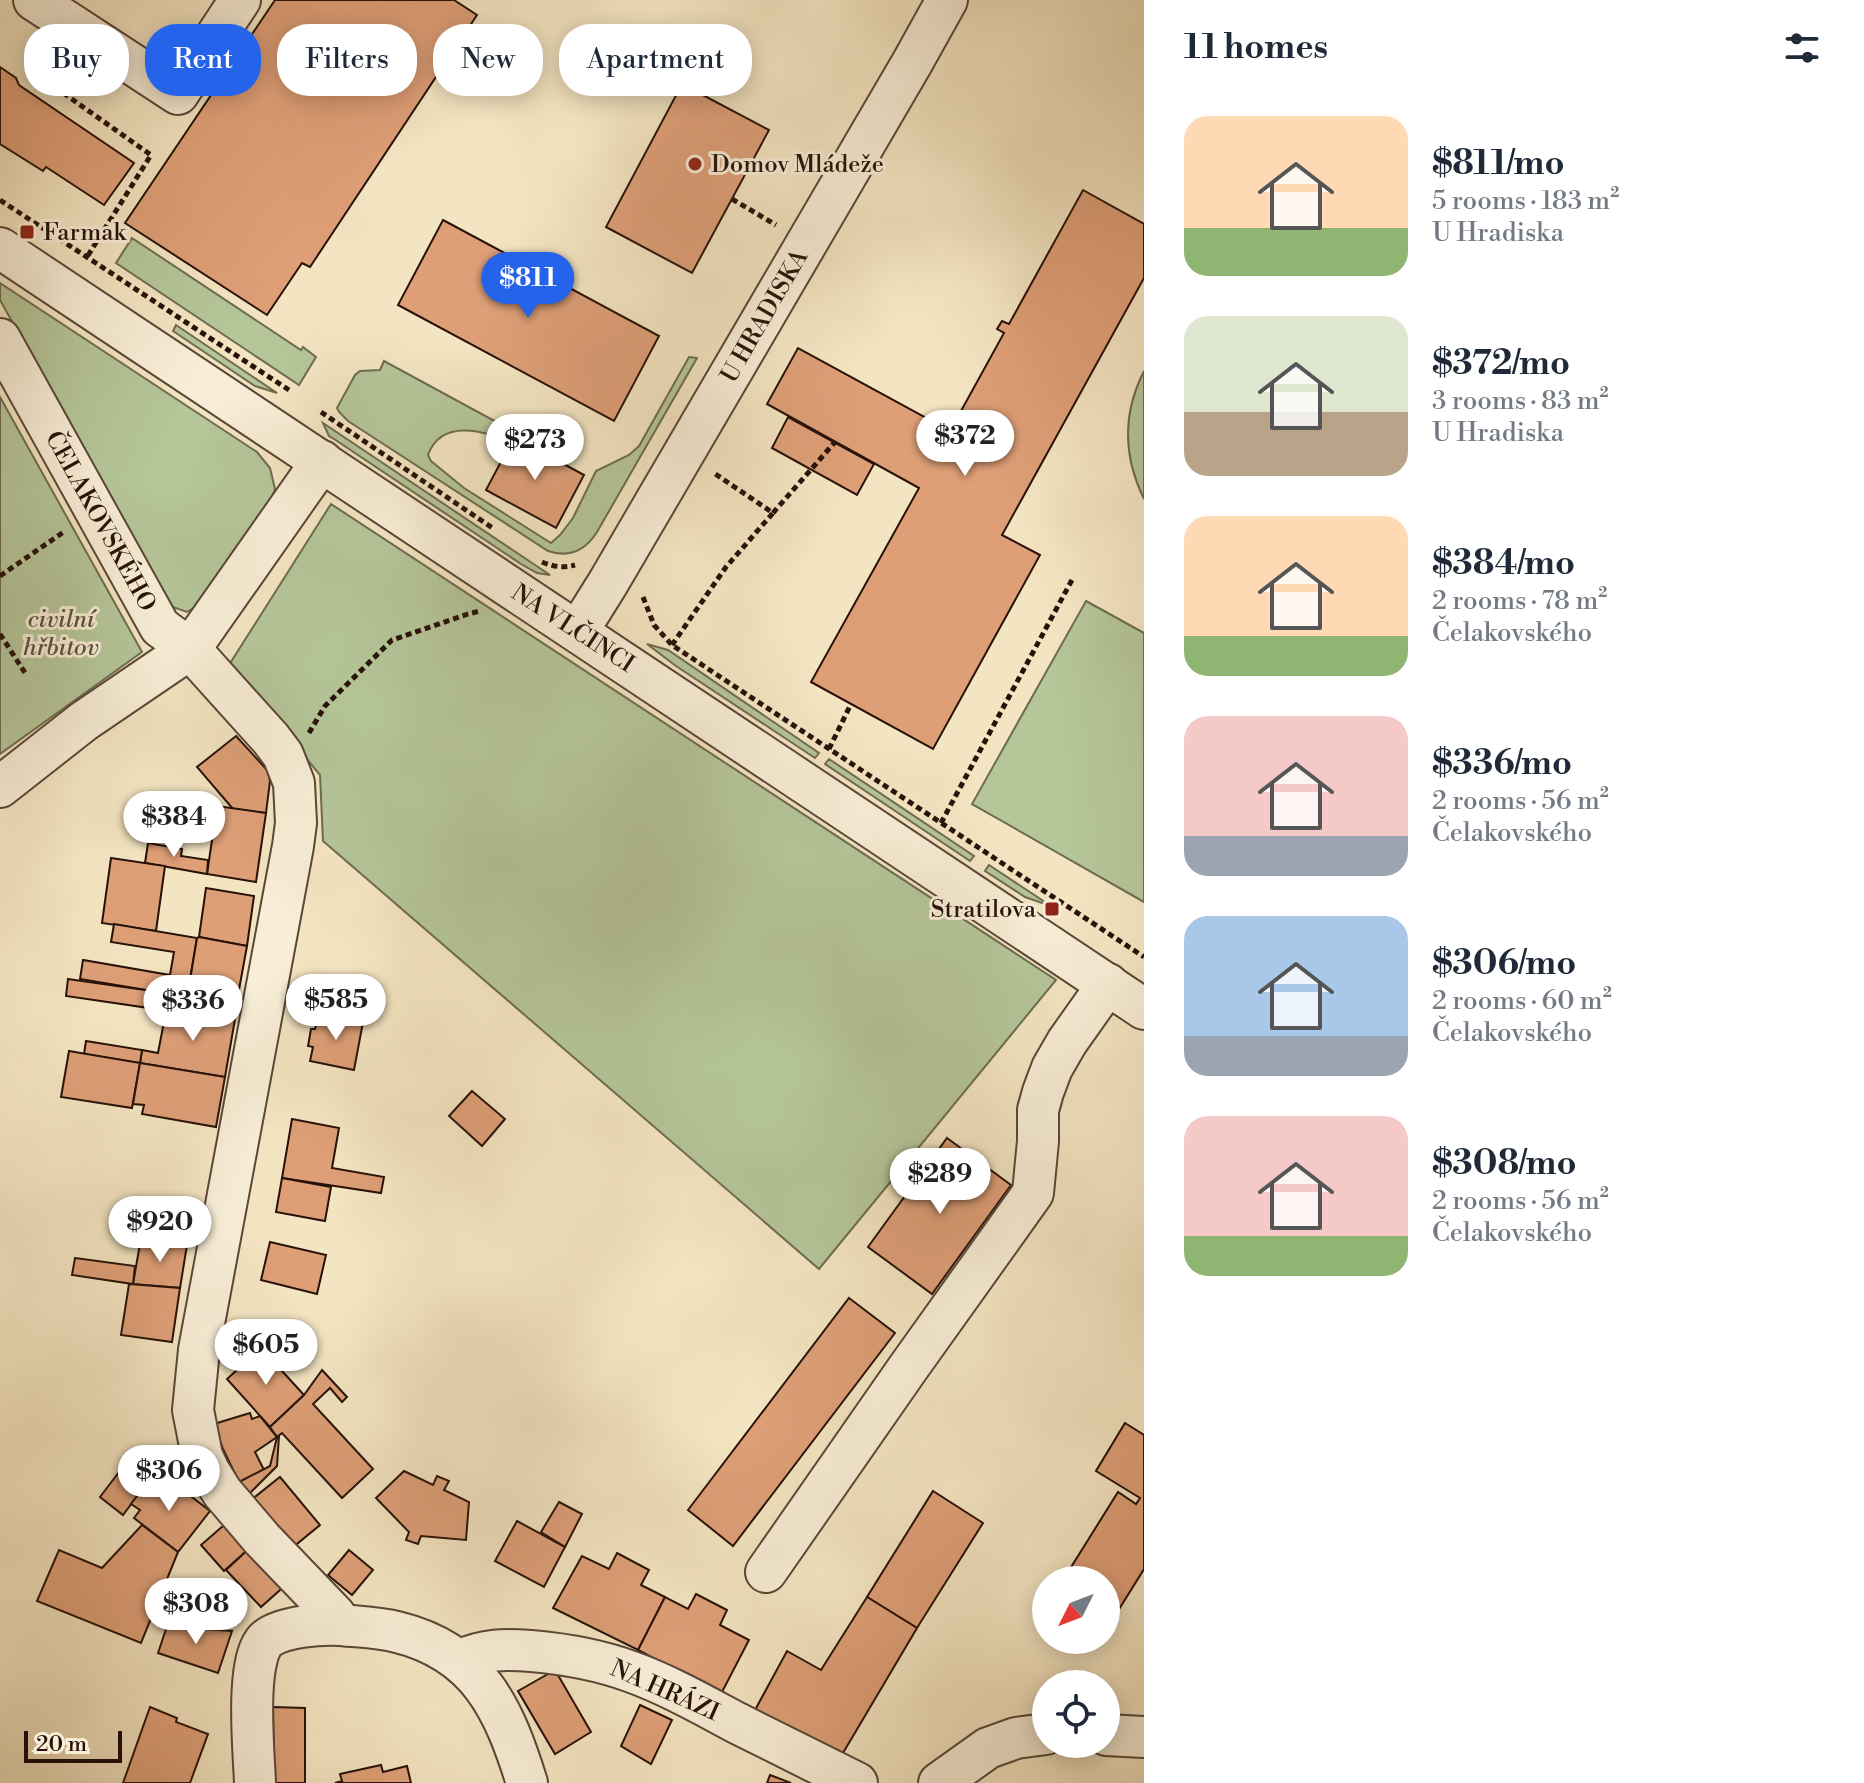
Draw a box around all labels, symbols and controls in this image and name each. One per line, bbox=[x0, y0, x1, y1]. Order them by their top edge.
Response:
chip: Buy bbox=[24, 24, 129, 96]
chip: Rent bbox=[145, 24, 261, 96]
chip: Filters bbox=[277, 24, 417, 96]
chip: New bbox=[433, 24, 543, 96]
chip: Apartment bbox=[559, 24, 752, 96]
icon: filters bbox=[1780, 26, 1824, 70]
text: 11 homes bbox=[1184, 27, 1328, 69]
text: $811/mo bbox=[1432, 143, 1564, 185]
icon: home bbox=[1248, 148, 1344, 244]
place label: Domov Mládeže bbox=[711, 150, 884, 180]
marker: Domov Mládeže bbox=[686, 155, 704, 173]
text: 5 rooms · 183 m² bbox=[1432, 185, 1619, 217]
text: U Hradiska bbox=[1432, 217, 1564, 249]
place label: Farmak bbox=[43, 218, 127, 248]
marker: Farmak bbox=[18, 223, 36, 241]
street label: U HRADISKA bbox=[715, 244, 815, 389]
pin: $811 bbox=[481, 252, 575, 320]
text: $811 bbox=[499, 262, 557, 294]
text: $372/mo bbox=[1432, 343, 1570, 385]
icon: home bbox=[1248, 348, 1344, 444]
text: 3 rooms · 83 m² bbox=[1432, 385, 1609, 417]
pin: $372 bbox=[918, 410, 1012, 478]
pin: $273 bbox=[488, 414, 582, 482]
text: U Hradiska bbox=[1432, 417, 1564, 449]
text: $372 bbox=[934, 420, 996, 452]
text: $273 bbox=[504, 424, 566, 456]
street label: ČELAKOVSKÉHO bbox=[38, 425, 164, 617]
text: $384/mo bbox=[1432, 543, 1575, 585]
icon: home bbox=[1248, 548, 1344, 644]
street label: NA VLČINCI bbox=[505, 576, 641, 680]
text: 2 rooms · 78 m² bbox=[1432, 585, 1607, 617]
park label: civilní hřbitov bbox=[23, 605, 99, 663]
text: Čelakovského bbox=[1432, 617, 1592, 649]
text: $336/mo bbox=[1432, 743, 1572, 785]
icon: home bbox=[1248, 748, 1344, 844]
text: 2 rooms · 56 m² bbox=[1432, 785, 1609, 817]
pin: $384 bbox=[127, 791, 221, 859]
text: $384 bbox=[141, 801, 207, 833]
text: Čelakovského bbox=[1432, 817, 1592, 849]
place label: Stratilova bbox=[931, 895, 1037, 925]
marker: Stratilova bbox=[1043, 900, 1061, 918]
text: $306/mo bbox=[1432, 943, 1576, 985]
icon: home bbox=[1248, 948, 1344, 1044]
pin: $585 bbox=[289, 974, 383, 1042]
pin: $336 bbox=[146, 975, 240, 1043]
text: $585 bbox=[304, 984, 368, 1016]
text: $336 bbox=[161, 985, 225, 1017]
text: 2 rooms · 60 m² bbox=[1432, 985, 1612, 1017]
text: Čelakovského bbox=[1432, 1017, 1592, 1049]
text: $308/mo bbox=[1432, 1143, 1576, 1185]
pin: $289 bbox=[893, 1148, 987, 1216]
icon: home bbox=[1248, 1148, 1344, 1244]
text: $289 bbox=[908, 1158, 972, 1190]
text: 2 rooms · 56 m² bbox=[1432, 1185, 1609, 1217]
pin: $920 bbox=[113, 1196, 207, 1264]
text: $920 bbox=[127, 1206, 193, 1238]
text: Čelakovského bbox=[1432, 1217, 1592, 1249]
pin: $605 bbox=[219, 1319, 313, 1387]
text: $605 bbox=[233, 1329, 299, 1361]
pin: $306 bbox=[122, 1445, 216, 1513]
text: $306 bbox=[136, 1455, 202, 1487]
north arrow bbox=[1032, 1566, 1120, 1654]
map controls bbox=[1032, 1566, 1120, 1758]
pin: $308 bbox=[149, 1578, 243, 1646]
text: $308 bbox=[163, 1588, 229, 1620]
street label: NA HRÁZI bbox=[606, 1653, 724, 1728]
button: locate bbox=[1032, 1670, 1120, 1758]
scale bar bbox=[24, 1727, 122, 1763]
text: 20 m bbox=[36, 1731, 87, 1758]

